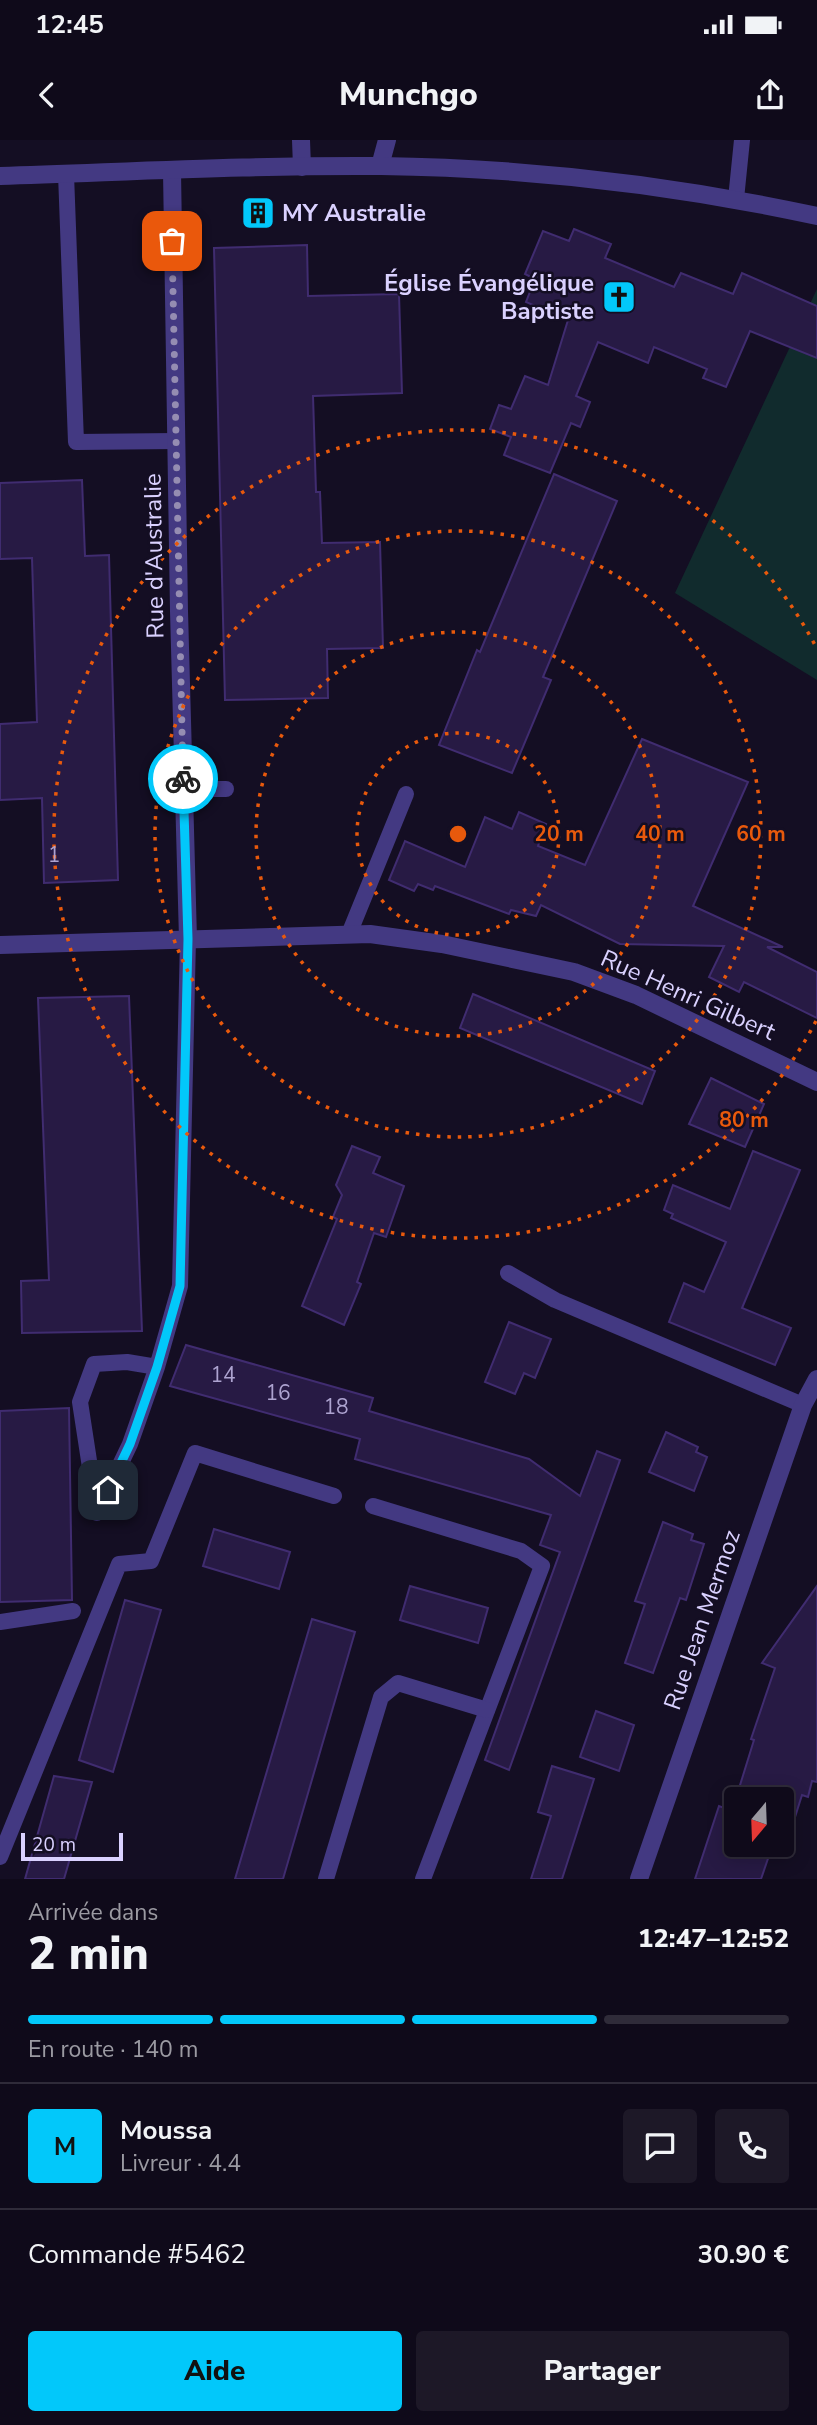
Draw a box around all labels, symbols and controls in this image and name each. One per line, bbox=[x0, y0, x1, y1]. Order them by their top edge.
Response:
text: 12:45 bbox=[35, 7, 104, 42]
text: Munchgo bbox=[339, 73, 478, 116]
icon: back bbox=[28, 76, 66, 114]
icon: share bbox=[751, 76, 789, 114]
building icon: MY Australie bbox=[239, 194, 277, 232]
place label: MY Australie bbox=[282, 197, 426, 229]
pin bbox=[142, 211, 202, 271]
icon: bag bbox=[153, 222, 191, 260]
place label: Église Évangélique Baptiste bbox=[384, 267, 594, 327]
church icon: Église Évangélique Baptiste bbox=[600, 278, 638, 316]
street label: Rue d'Australie bbox=[137, 473, 171, 639]
courier bbox=[148, 744, 218, 814]
icon: bike bbox=[164, 760, 202, 798]
text: 20 m bbox=[534, 820, 584, 848]
text: 40 m bbox=[635, 820, 685, 848]
text: 60 m bbox=[736, 820, 786, 848]
centre of rings bbox=[446, 822, 470, 846]
house number: 1 bbox=[48, 841, 60, 869]
street label: Rue Henri Gilbert bbox=[596, 942, 781, 1048]
text: 80 m bbox=[719, 1106, 769, 1134]
house number: 14 bbox=[210, 1361, 236, 1389]
house number: 16 bbox=[265, 1379, 291, 1407]
house number: 18 bbox=[323, 1393, 349, 1421]
pin bbox=[78, 1460, 138, 1520]
icon: home bbox=[89, 1471, 127, 1509]
street label: Rue Jean Mermoz bbox=[656, 1526, 748, 1714]
north arrow bbox=[724, 1787, 794, 1857]
map controls bbox=[724, 1787, 794, 1857]
scale bar bbox=[21, 1830, 122, 1862]
text: 20 m bbox=[32, 1832, 76, 1858]
text: Arrivée dans bbox=[28, 1897, 158, 1928]
text: 12:47–12:52 bbox=[638, 1921, 789, 1956]
text: 2 min bbox=[28, 1922, 149, 1985]
text: En route · 140 m bbox=[28, 2034, 198, 2065]
button: chat bbox=[623, 2109, 697, 2183]
button: phone bbox=[715, 2109, 789, 2183]
text: Moussa bbox=[120, 2113, 212, 2148]
text: M bbox=[54, 2129, 76, 2164]
text: Livreur · 4.4 bbox=[120, 2148, 241, 2179]
text: Commande #5462 bbox=[28, 2237, 246, 2272]
text: 30.90 € bbox=[698, 2237, 789, 2272]
button: Aide bbox=[28, 2331, 402, 2411]
button: Partager bbox=[416, 2331, 789, 2411]

